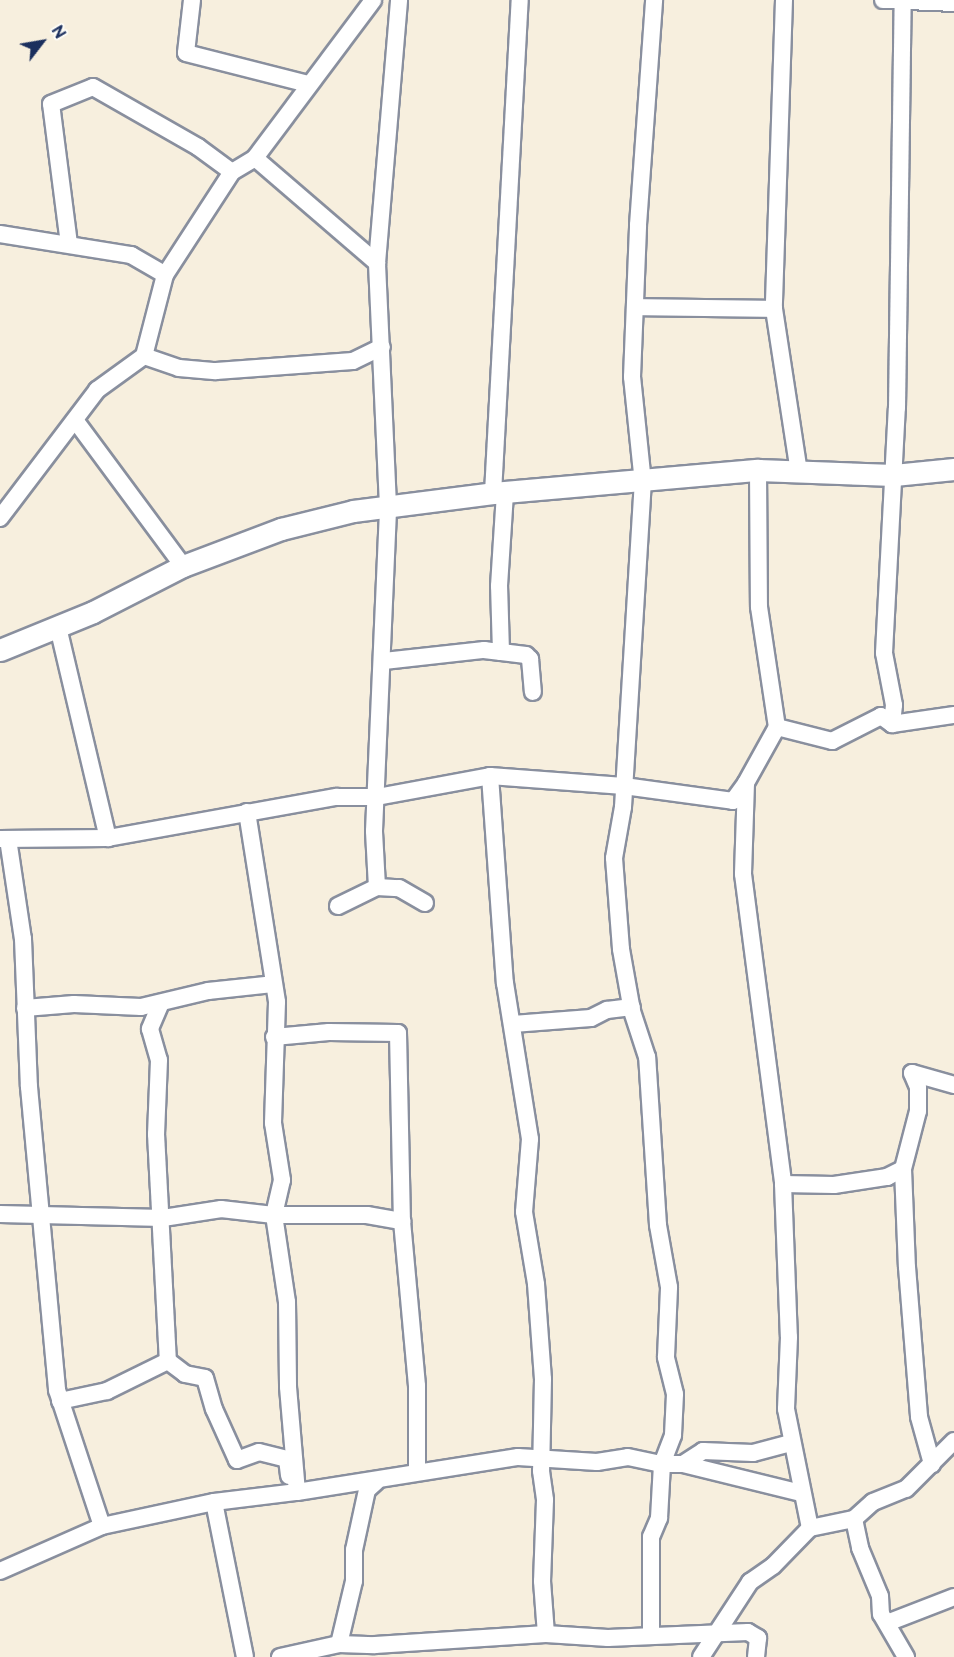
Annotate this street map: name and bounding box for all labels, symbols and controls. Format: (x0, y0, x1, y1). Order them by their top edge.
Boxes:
north arrow (12, 12, 72, 72)
text: N (47, 22, 69, 43)

